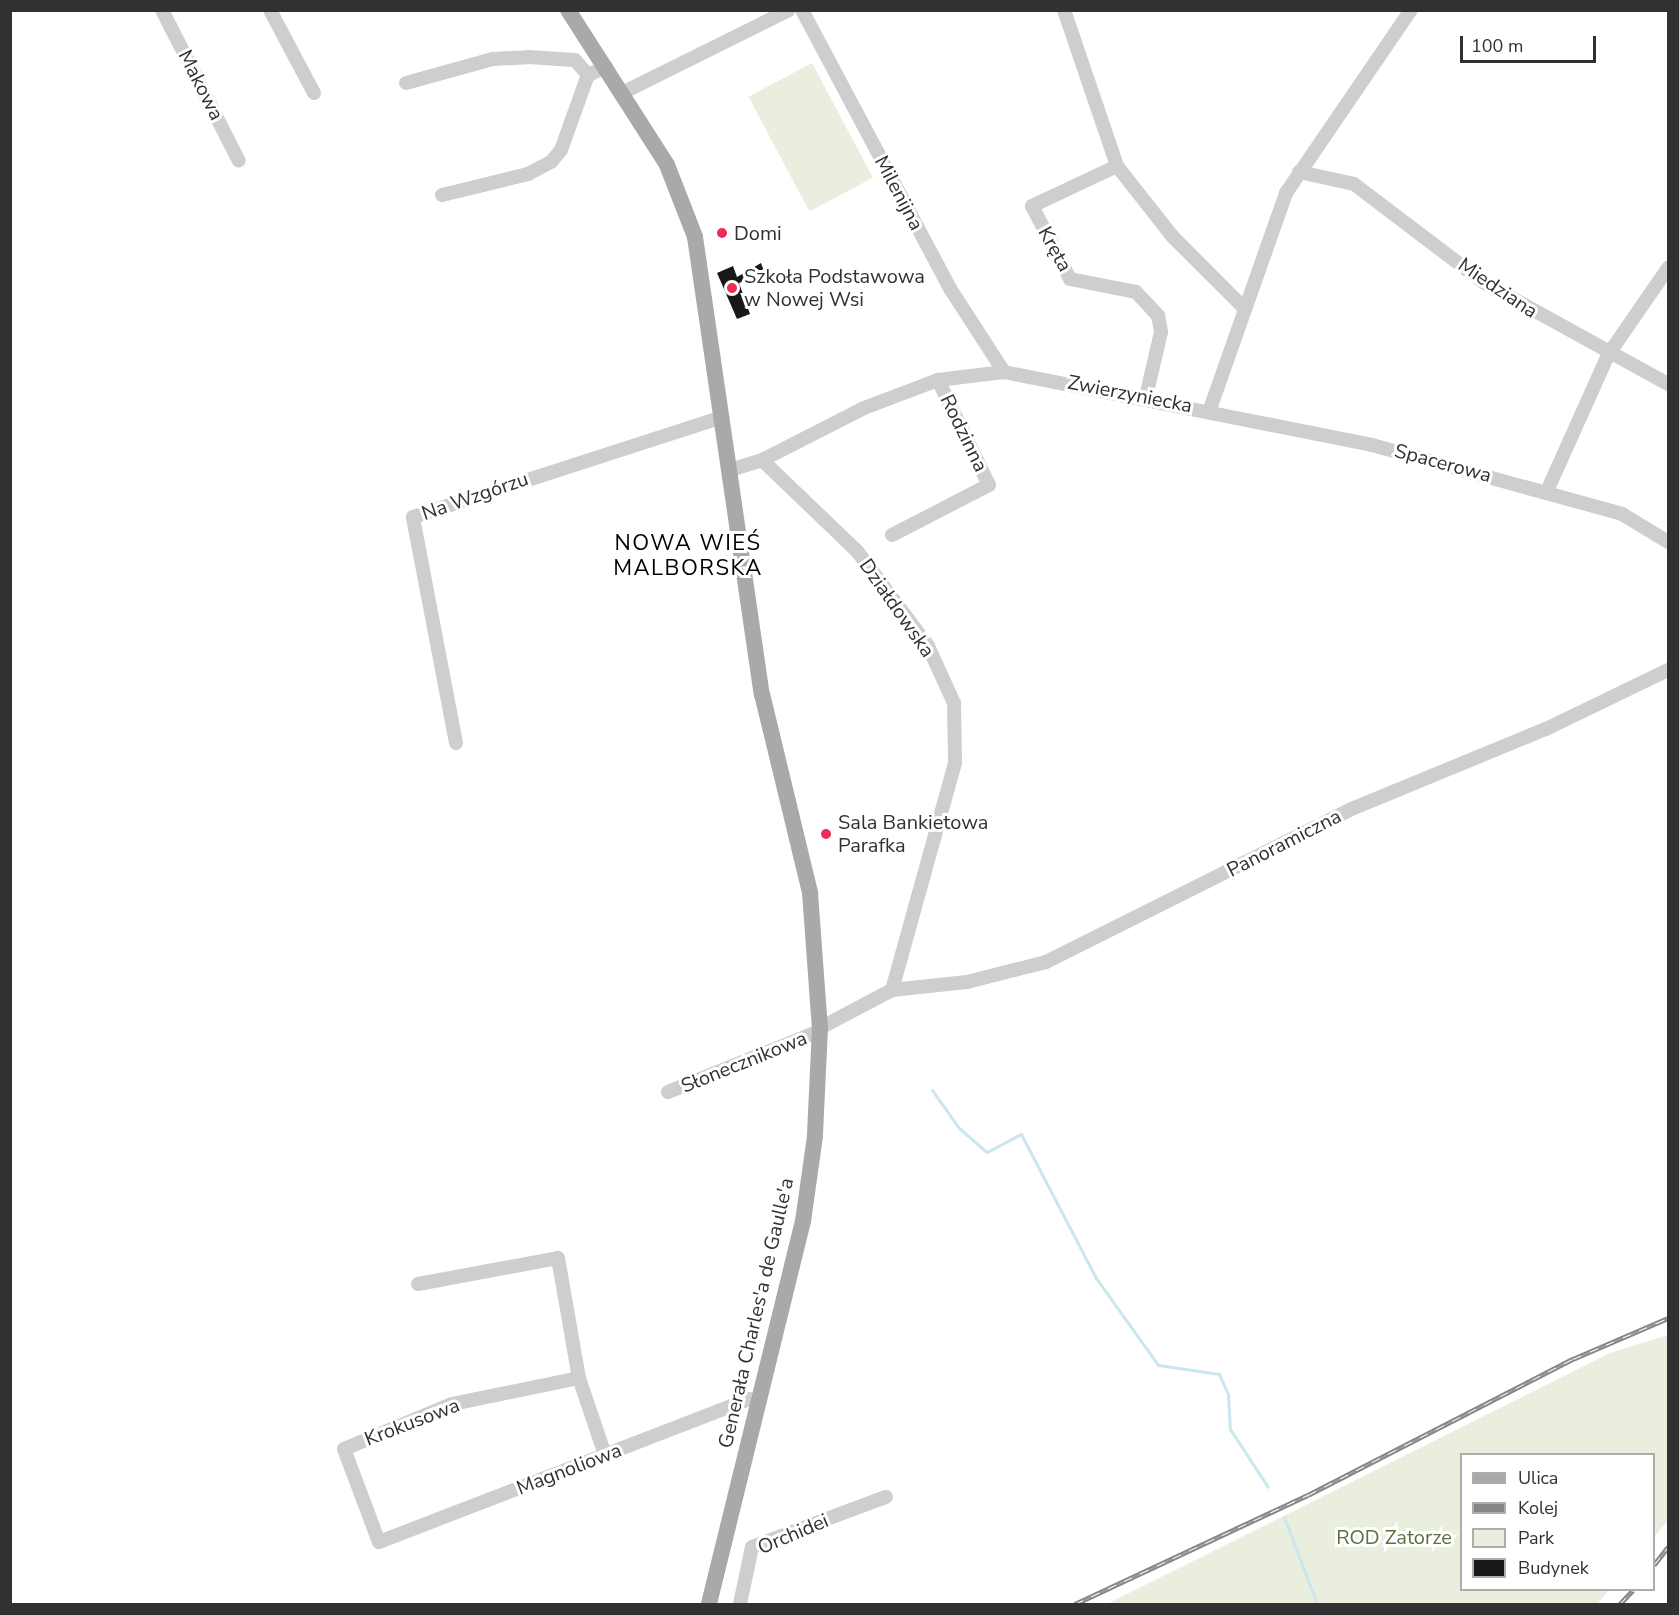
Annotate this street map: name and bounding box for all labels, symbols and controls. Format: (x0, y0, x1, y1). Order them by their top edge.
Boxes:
scale bar (1463, 24, 1600, 62)
text: 100 m (1471, 34, 1523, 58)
street label: Makowa (173, 46, 229, 124)
street label: Milenijna (869, 152, 929, 234)
place label: Domi (734, 221, 782, 245)
street label: Kręta (1033, 222, 1077, 276)
marker: Domi (715, 226, 729, 240)
street label: Miedziana (1454, 253, 1542, 323)
place label: Szkoła Podstawowa w Nowej Wsi (744, 264, 925, 311)
marker: Szkoła Podstawowa w Nowej Wsi (725, 281, 739, 295)
street label: Zwierzyniecka (1066, 370, 1194, 418)
street label: Rodzinna (935, 390, 993, 476)
street label: Spacerowa (1392, 439, 1494, 487)
street label: Na Wzgórzu (419, 467, 531, 525)
district label: NOWA WIEŚ MALBORSKA (613, 530, 763, 582)
street label: Działdowska (854, 554, 940, 662)
street label: Panoramiczna (1223, 804, 1345, 882)
place label: Sala Bankietowa Parafka (838, 810, 988, 857)
marker: Sala Bankietowa Parafka (819, 827, 833, 841)
street label: Słonecznikowa (678, 1026, 810, 1098)
street label: Generała Charles'a de Gaulle'a (713, 1176, 799, 1450)
street label: Krokusowa (361, 1393, 463, 1451)
street label: Magnoliowa (513, 1438, 625, 1500)
legend (1460, 1453, 1655, 1591)
text: Ulica (1518, 1466, 1558, 1490)
text: Kolej (1518, 1496, 1558, 1520)
street label: Orchidei (754, 1508, 832, 1560)
park label: ROD Zatorze (1336, 1525, 1452, 1549)
text: Park (1518, 1526, 1554, 1550)
text: Budynek (1518, 1556, 1589, 1580)

